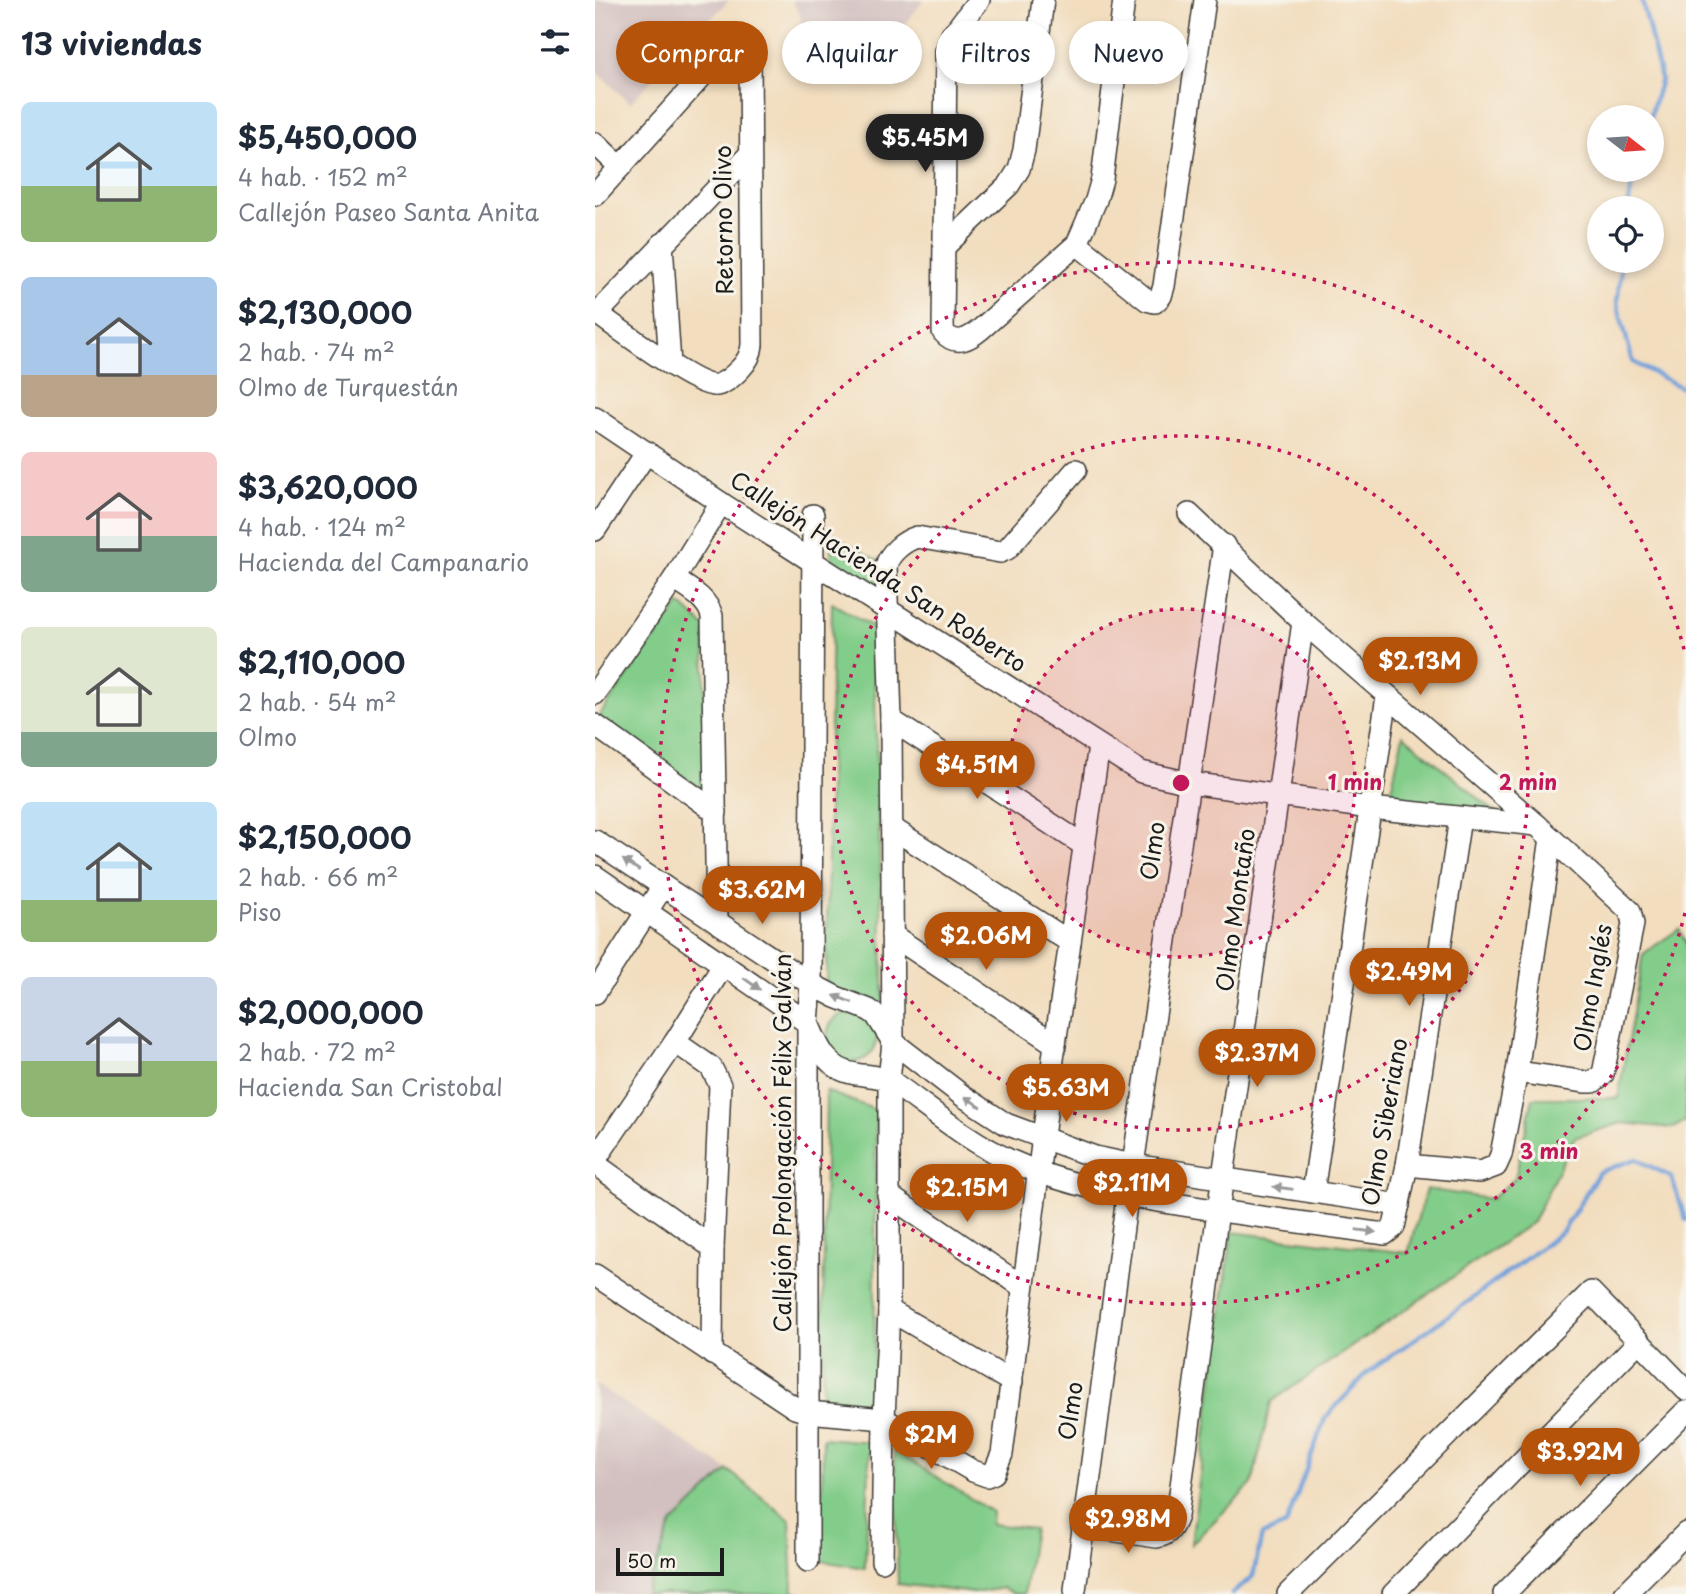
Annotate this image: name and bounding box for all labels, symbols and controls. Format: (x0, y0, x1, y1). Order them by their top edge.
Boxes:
text: 13 viviendas (21, 20, 202, 65)
chip: Comprar (616, 21, 768, 84)
chip: Alquilar (782, 21, 922, 84)
chip: Filtros (936, 21, 1055, 84)
chip: Nuevo (1069, 21, 1188, 84)
icon: filters (536, 23, 574, 61)
north arrow (1587, 105, 1664, 182)
map controls (1587, 105, 1664, 273)
text: $5,450,000 (238, 114, 417, 159)
pin: $5.45M (868, 114, 982, 174)
text: $5.45M (882, 119, 968, 154)
icon: home (77, 130, 161, 214)
street label: Retorno Olivo (704, 145, 741, 295)
text: 4 hab. · 152 m² (238, 159, 408, 194)
text: Callejón Paseo Santa Anita (238, 194, 539, 229)
button: locate (1587, 196, 1664, 273)
text: $2,130,000 (238, 289, 412, 334)
icon: home (77, 305, 161, 389)
text: 2 hab. · 74 m² (238, 334, 395, 369)
text: Olmo de Turquestán (238, 369, 459, 404)
street label: Callejón Hacienda San Roberto (724, 461, 1034, 680)
text: $3,620,000 (238, 464, 418, 509)
icon: home (77, 480, 161, 564)
text: 4 hab. · 124 m² (238, 509, 406, 544)
text: Hacienda del Campanario (238, 544, 529, 579)
pin: $2.13M (1363, 638, 1477, 697)
text: $2,110,000 (238, 639, 406, 684)
text: $2.13M (1379, 642, 1461, 677)
icon: home (77, 655, 161, 739)
text: 2 hab. · 54 m² (238, 684, 397, 719)
text: Olmo (238, 719, 297, 754)
pin: $4.51M (920, 742, 1034, 801)
text: $4.51M (936, 746, 1018, 781)
text: 1 min (1328, 765, 1382, 797)
text: 2 min (1499, 765, 1557, 797)
centre of rings (1169, 771, 1193, 795)
text: $2,150,000 (238, 814, 412, 859)
street label: Olmo (1130, 819, 1173, 882)
street label: Olmo Montaño (1206, 826, 1263, 994)
icon: home (77, 830, 161, 914)
one-way arrow (621, 858, 641, 871)
text: 2 hab. · 66 m² (238, 859, 398, 894)
pin: $3.62M (705, 866, 819, 926)
text: $3.62M (718, 871, 806, 906)
text: Piso (238, 894, 282, 929)
pin: $2.06M (929, 912, 1043, 972)
text: $2.06M (940, 917, 1032, 952)
street label: Olmo Inglés (1563, 921, 1620, 1054)
pin: $2.49M (1352, 948, 1466, 1008)
text: $2.49M (1366, 953, 1452, 988)
street label: Callejón Prolongación Félix Galván (764, 954, 799, 1332)
one-way arrow (743, 977, 761, 991)
text: $2,000,000 (238, 989, 424, 1034)
one-way arrow (833, 994, 854, 1005)
icon: home (77, 1005, 161, 1089)
pin: $2.37M (1200, 1030, 1314, 1089)
text: 2 hab. · 72 m² (238, 1034, 396, 1069)
text: $2.37M (1215, 1034, 1299, 1069)
street label: Olmo Siberiano (1352, 1035, 1416, 1209)
pin: $5.63M (1009, 1064, 1123, 1124)
text: Hacienda San Cristobal (238, 1069, 503, 1104)
text: $5.63M (1022, 1069, 1110, 1104)
one-way arrow (963, 1096, 982, 1109)
text: 3 min (1519, 1134, 1579, 1166)
pin: $2.11M (1075, 1160, 1189, 1219)
pin: $2.15M (910, 1164, 1024, 1224)
text: $2.11M (1093, 1164, 1171, 1199)
text: $2.15M (926, 1169, 1008, 1204)
one-way arrow (1272, 1182, 1294, 1193)
one-way arrow (1355, 1226, 1377, 1237)
street label: Olmo (1048, 1379, 1091, 1442)
pin: $2M (897, 1412, 965, 1471)
text: $2M (905, 1416, 957, 1451)
pin: $3.92M (1523, 1428, 1637, 1488)
text: $3.92M (1537, 1433, 1623, 1468)
pin: $2.98M (1071, 1496, 1185, 1555)
text: $2.98M (1085, 1500, 1171, 1535)
scale bar (616, 1545, 725, 1577)
text: 50 m (627, 1546, 676, 1574)

